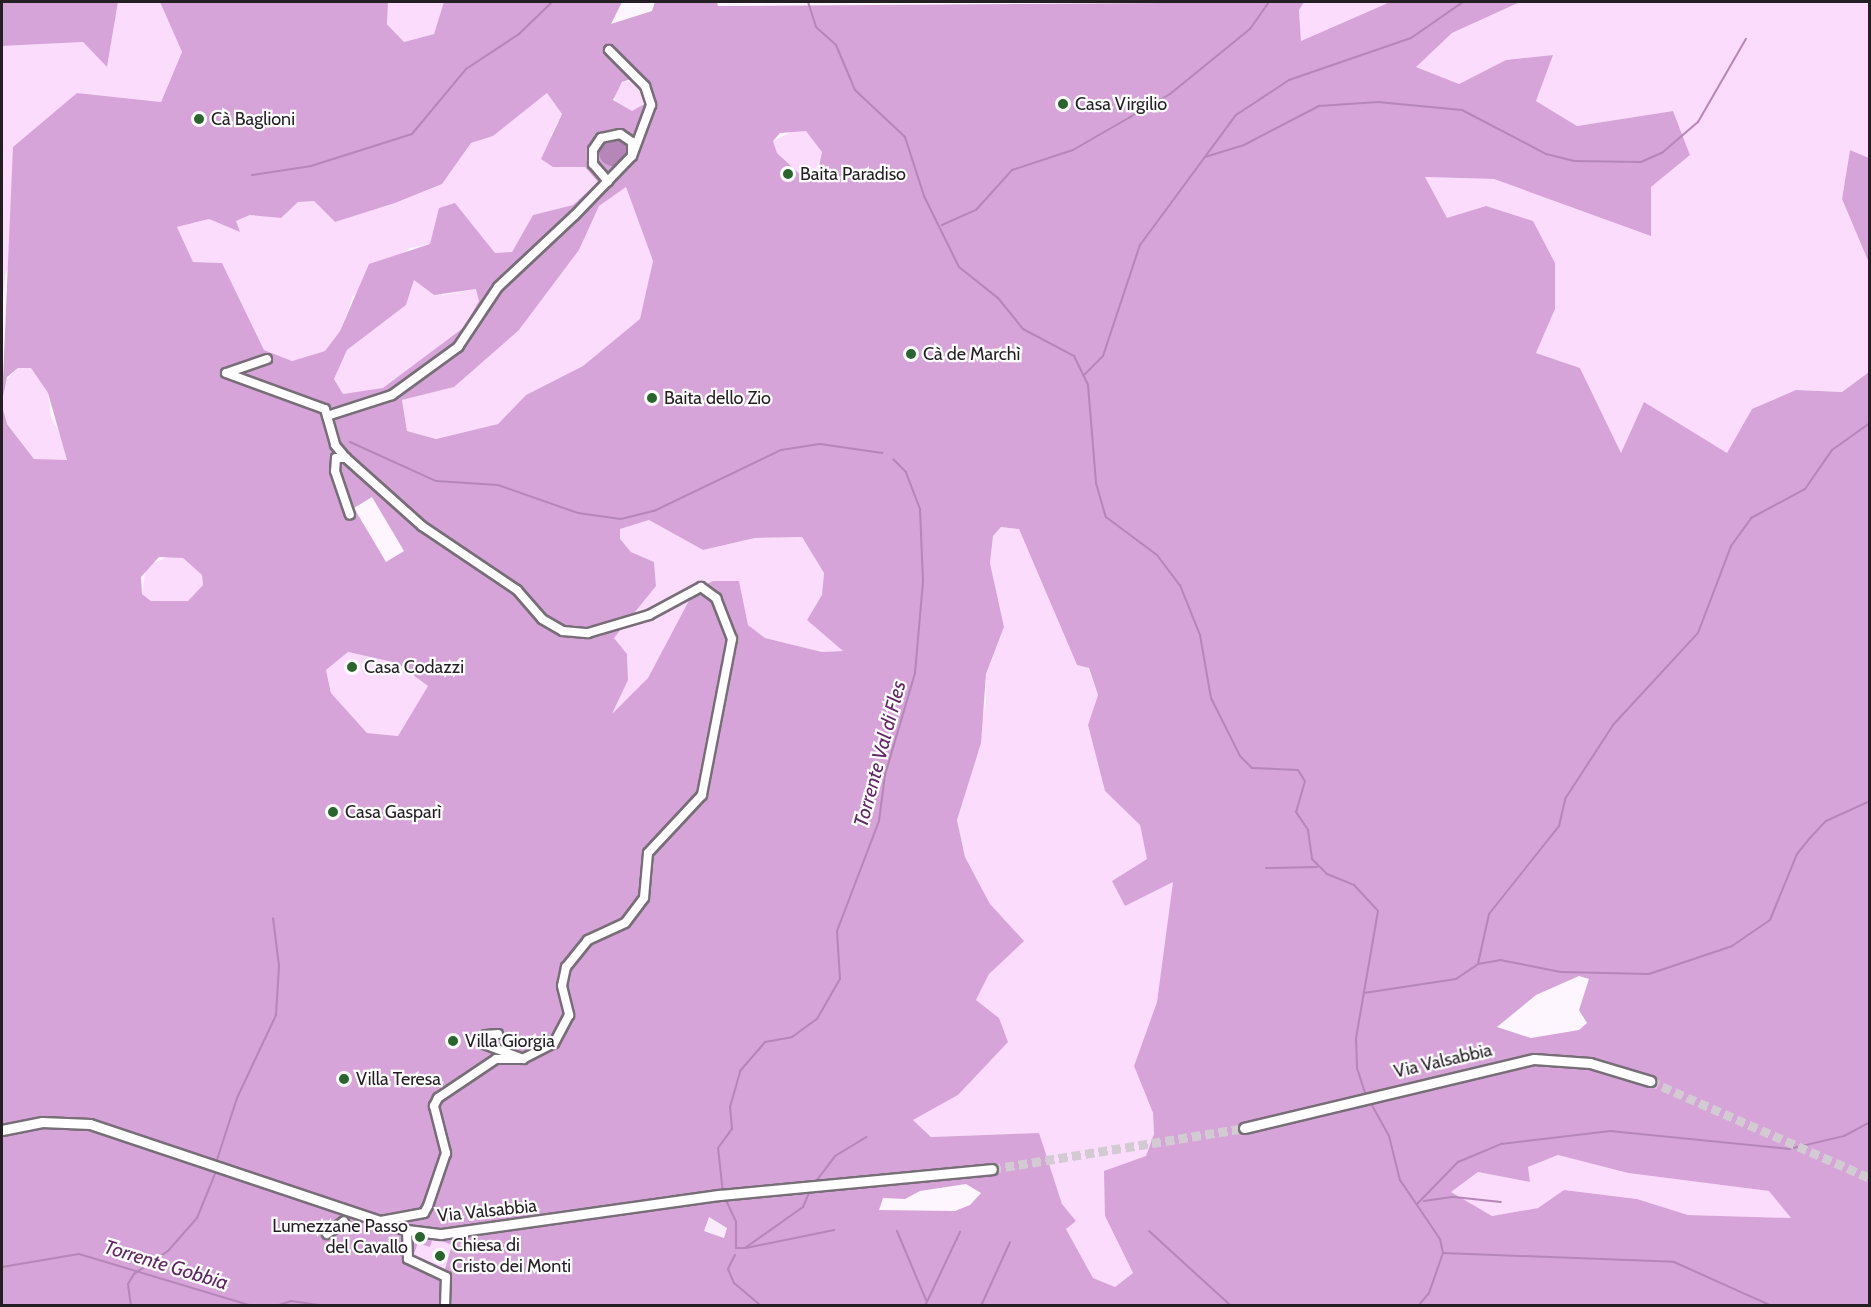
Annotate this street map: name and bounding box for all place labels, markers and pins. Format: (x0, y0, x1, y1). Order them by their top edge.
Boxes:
place label: Casa Virgilio (1075, 93, 1167, 115)
marker: Casa Virgilio (1056, 97, 1070, 111)
place label: Cà Baglioni (211, 108, 295, 130)
marker: Cà Baglioni (192, 112, 206, 126)
place label: Baita Paradiso (800, 163, 906, 185)
marker: Baita Paradiso (781, 167, 795, 181)
place label: Cà de Marchì (923, 343, 1020, 365)
marker: Cà de Marchì (904, 347, 918, 361)
place label: Baita dello Zio (664, 387, 771, 409)
marker: Baita dello Zio (645, 391, 659, 405)
place label: Casa Codazzi (364, 656, 464, 678)
marker: Casa Codazzi (345, 660, 359, 674)
place label: Casa Gasparì (345, 801, 441, 823)
marker: Casa Gasparì (326, 805, 340, 819)
place label: Villa Giorgia (465, 1030, 555, 1052)
marker: Villa Giorgia (446, 1034, 460, 1048)
place label: Villa Teresa (356, 1068, 441, 1090)
marker: Villa Teresa (337, 1072, 351, 1086)
place label: Lumezzane Passo del Cavallo (272, 1216, 408, 1258)
marker: Lumezzane Passo del Cavallo (413, 1230, 427, 1244)
place label: Chiesa di Cristo dei Monti (452, 1235, 571, 1278)
marker: Chiesa di Cristo dei Monti (433, 1249, 447, 1263)

